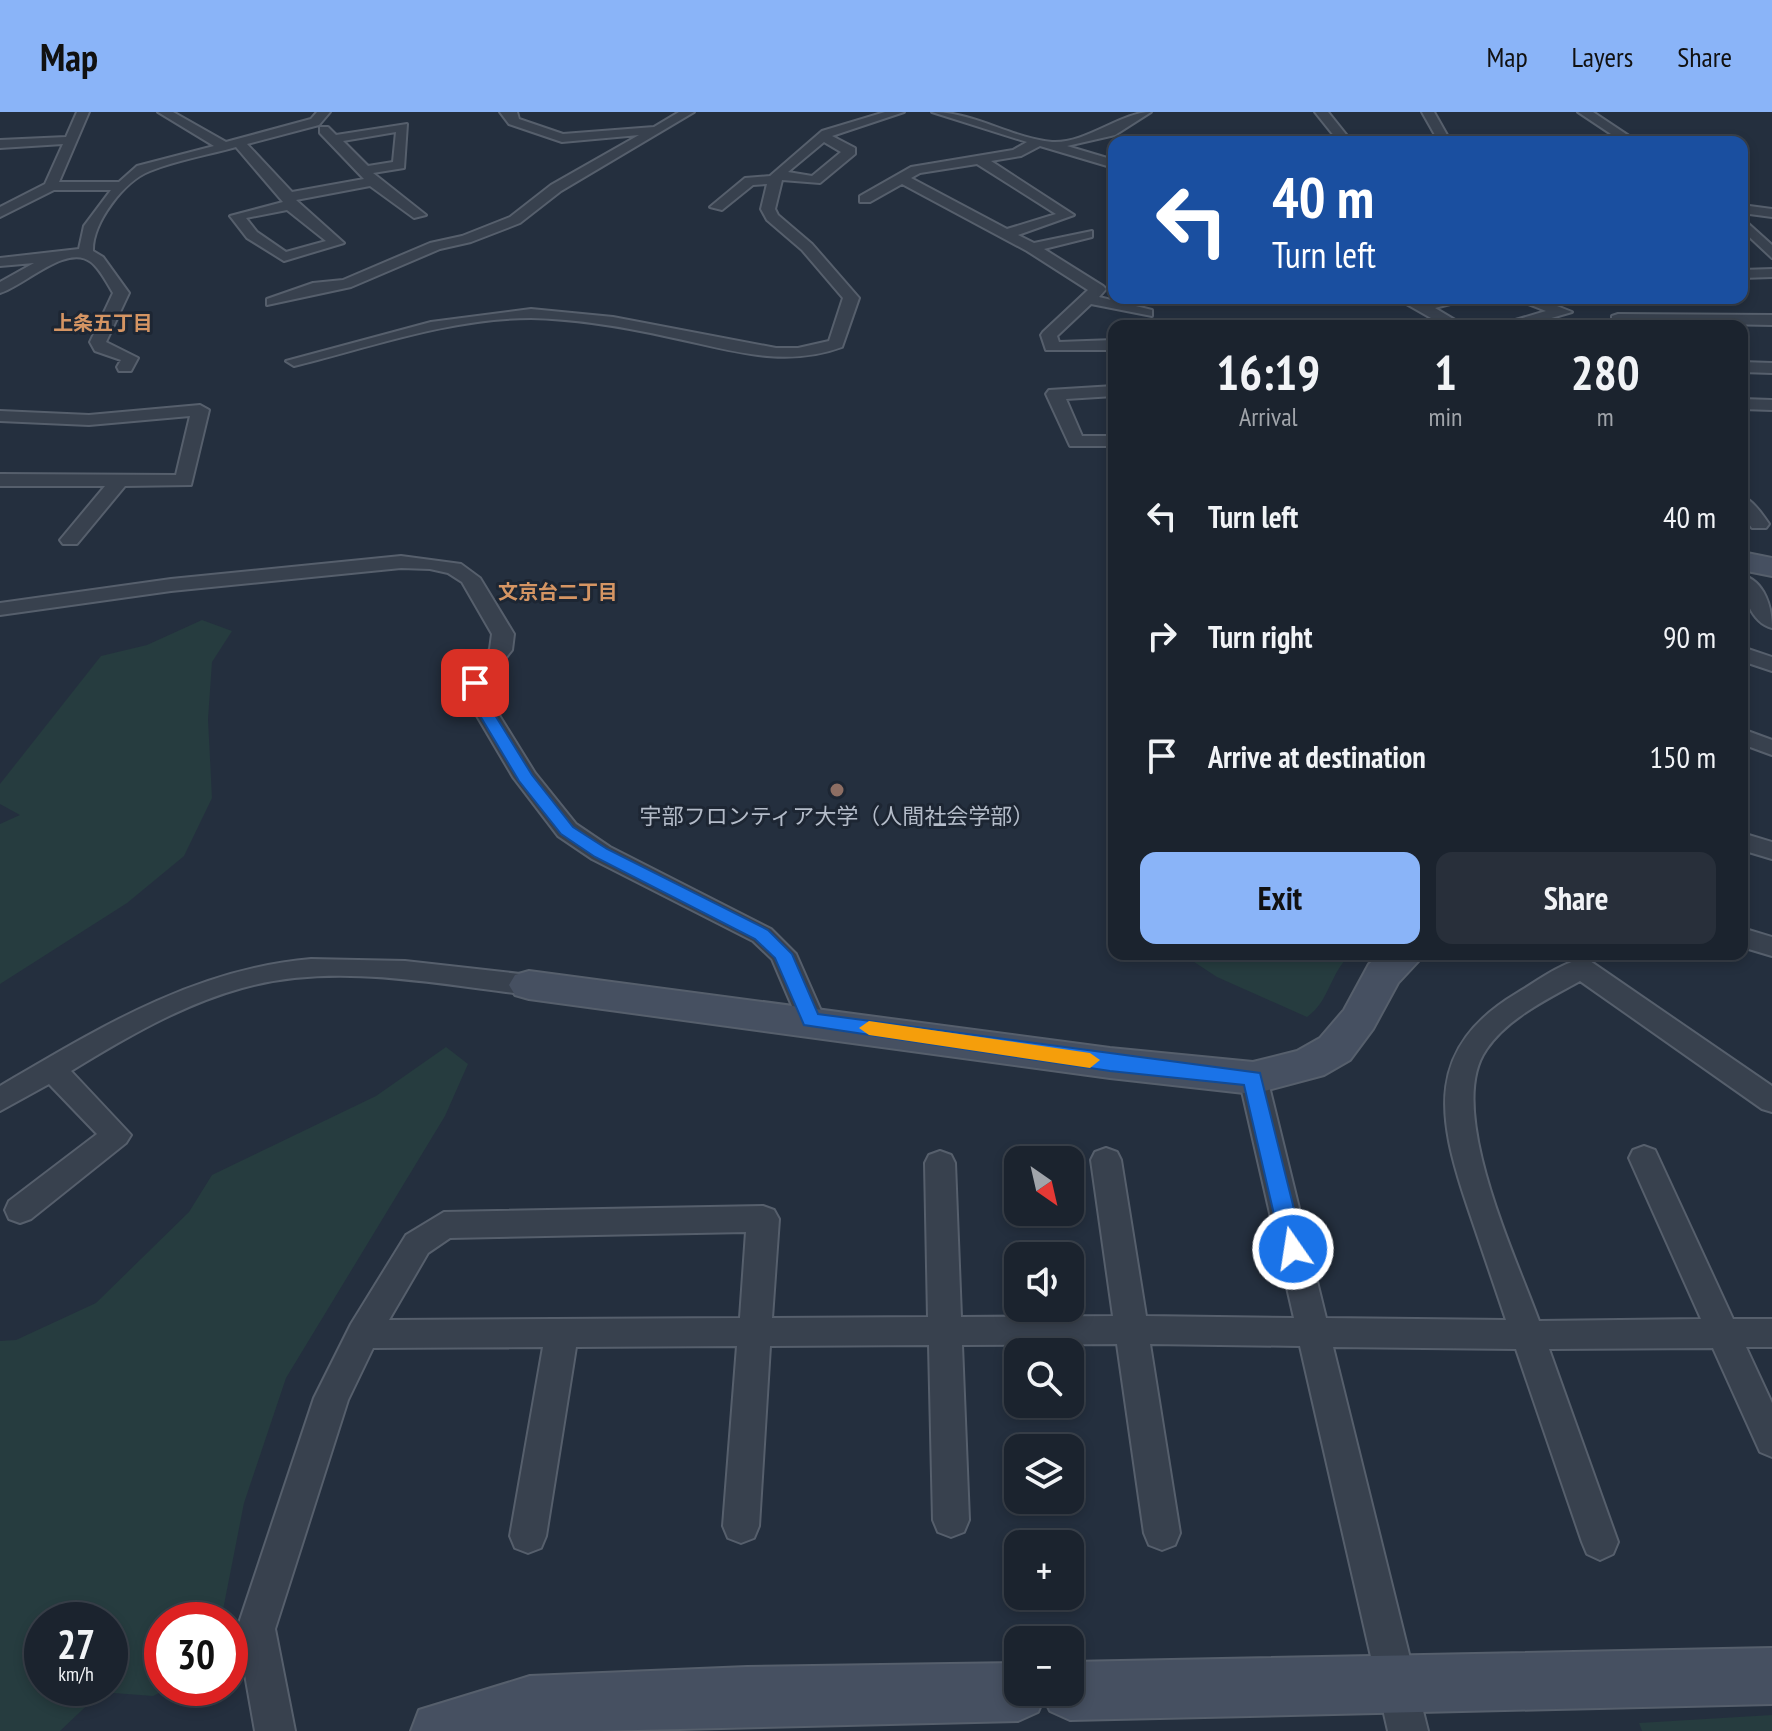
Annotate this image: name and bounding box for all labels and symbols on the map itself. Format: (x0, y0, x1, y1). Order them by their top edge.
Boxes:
district label: 上条五丁目 (53, 310, 153, 336)
district label: 文京台二丁目 (498, 579, 618, 605)
pin (441, 649, 509, 717)
marker: 宇部フロンティア大学（人間社会学部） (828, 781, 846, 799)
place label: 宇部フロンティア大学（人間社会学部） (640, 802, 1034, 830)
north arrow (1004, 1146, 1084, 1226)
position arrow (1251, 1207, 1335, 1291)
speed limit sign: 30 (144, 1602, 248, 1706)

